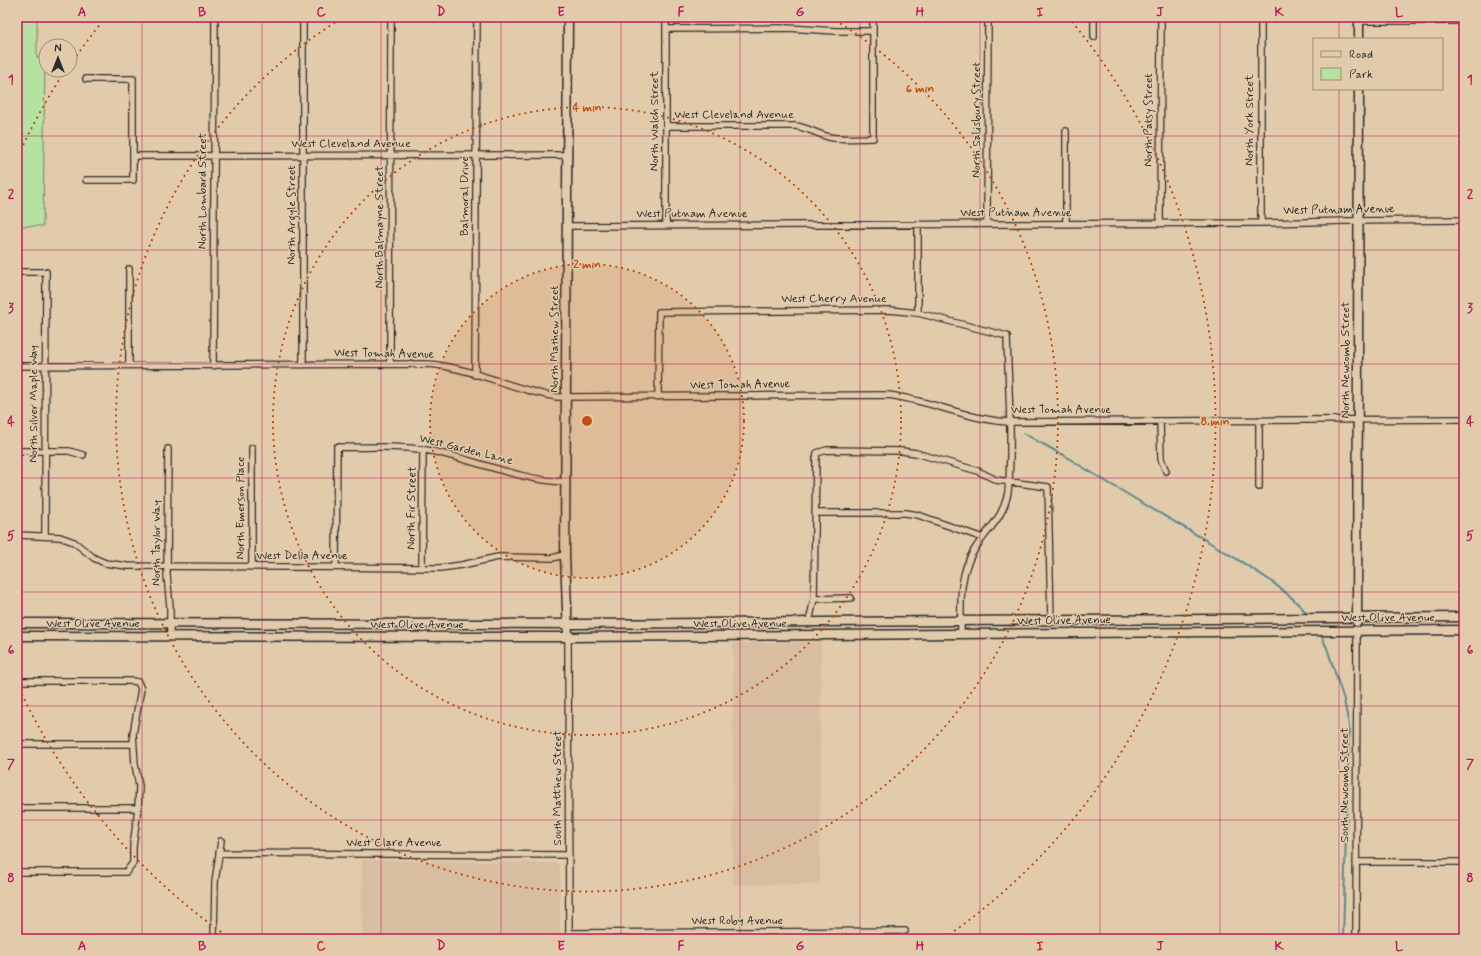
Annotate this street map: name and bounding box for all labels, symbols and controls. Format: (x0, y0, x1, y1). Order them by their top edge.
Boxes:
text: A (78, 4, 86, 21)
text: B (198, 4, 207, 21)
text: C (316, 4, 326, 21)
text: D (437, 4, 446, 21)
text: E (557, 4, 565, 21)
text: F (678, 4, 685, 21)
text: G (796, 4, 805, 21)
text: H (916, 4, 925, 21)
text: I (1037, 4, 1044, 21)
text: J (1156, 4, 1164, 21)
text: K (1274, 4, 1284, 21)
text: L (1395, 4, 1404, 21)
north arrow (38, 38, 78, 78)
legend (1313, 38, 1443, 90)
text: N (54, 42, 62, 56)
text: Road (1349, 47, 1373, 63)
street label: North Salisbury Street (969, 62, 985, 178)
text: Park (1349, 67, 1373, 83)
street label: North Walch Street (647, 71, 663, 171)
text: 1 (8, 72, 14, 89)
text: 1 (1467, 72, 1473, 89)
street label: North Patsy Street (1141, 73, 1157, 167)
street label: North York Street (1242, 74, 1258, 166)
text: 6 min (906, 81, 934, 97)
text: 4 min (572, 100, 602, 116)
street label: West Cleveland Avenue (674, 107, 794, 123)
street label: North Lombard Street (195, 132, 211, 249)
street label: West Cleveland Avenue (291, 136, 411, 152)
street label: Balmoral Drive (457, 156, 473, 236)
street label: North Argyle Street (284, 165, 301, 265)
street label: North Balmayne Street (372, 165, 388, 288)
text: 2 (8, 186, 15, 203)
text: 2 (1467, 186, 1474, 203)
street label: West Putnam Avenue (1283, 201, 1395, 219)
street label: West Putnam Avenue (960, 205, 1072, 221)
street label: West Putnam Avenue (636, 206, 748, 222)
text: 2 min (573, 257, 601, 273)
street label: North Mathew Street (547, 285, 563, 393)
street label: West Cherry Avenue (781, 291, 887, 307)
text: 3 (8, 300, 14, 317)
text: 3 (1467, 300, 1473, 317)
street label: North Newcomb Street (1338, 301, 1354, 418)
street label: North Silver Maple Way (26, 345, 42, 463)
street label: West Tomah Avenue (334, 345, 435, 363)
street label: West Tomah Avenue (690, 376, 791, 394)
street label: West Tomah Avenue (1011, 402, 1112, 418)
text: 4 (7, 414, 15, 431)
centre of rings (580, 414, 594, 428)
text: 8 min (1200, 414, 1230, 430)
text: 4 (1466, 414, 1474, 431)
street label: West Garden Lane (417, 431, 515, 469)
street label: North Emerson Place (233, 456, 249, 560)
street label: North Fir Street (403, 466, 421, 550)
street label: North Taylor Way (149, 500, 165, 586)
text: 5 (7, 528, 15, 545)
text: 5 (1466, 528, 1474, 545)
street label: West Della Avenue (256, 548, 348, 564)
street label: West Olive Avenue (1341, 610, 1435, 626)
street label: West Olive Avenue (1017, 612, 1111, 630)
street label: West Olive Avenue (46, 616, 140, 632)
street label: West Olive Avenue (693, 616, 787, 632)
street label: West Olive Avenue (370, 617, 464, 633)
text: 6 (8, 642, 15, 659)
text: 6 (1467, 642, 1474, 659)
street label: South Newcomb Street (1337, 727, 1353, 843)
street label: South Matthew Street (550, 730, 566, 846)
text: 7 (7, 756, 15, 773)
text: 7 (1466, 756, 1474, 773)
street label: West Clare Avenue (346, 835, 442, 851)
text: 8 (7, 870, 15, 887)
text: 8 (1466, 870, 1474, 887)
street label: West Roby Avenue (691, 913, 783, 929)
text: A (78, 938, 86, 955)
text: B (198, 938, 207, 955)
text: C (316, 938, 326, 955)
text: D (437, 938, 446, 955)
text: E (557, 938, 565, 955)
text: F (678, 938, 685, 955)
text: G (796, 938, 805, 955)
text: H (916, 938, 925, 955)
text: I (1037, 938, 1044, 955)
text: J (1156, 938, 1164, 955)
text: K (1274, 938, 1284, 955)
text: L (1395, 938, 1404, 955)

